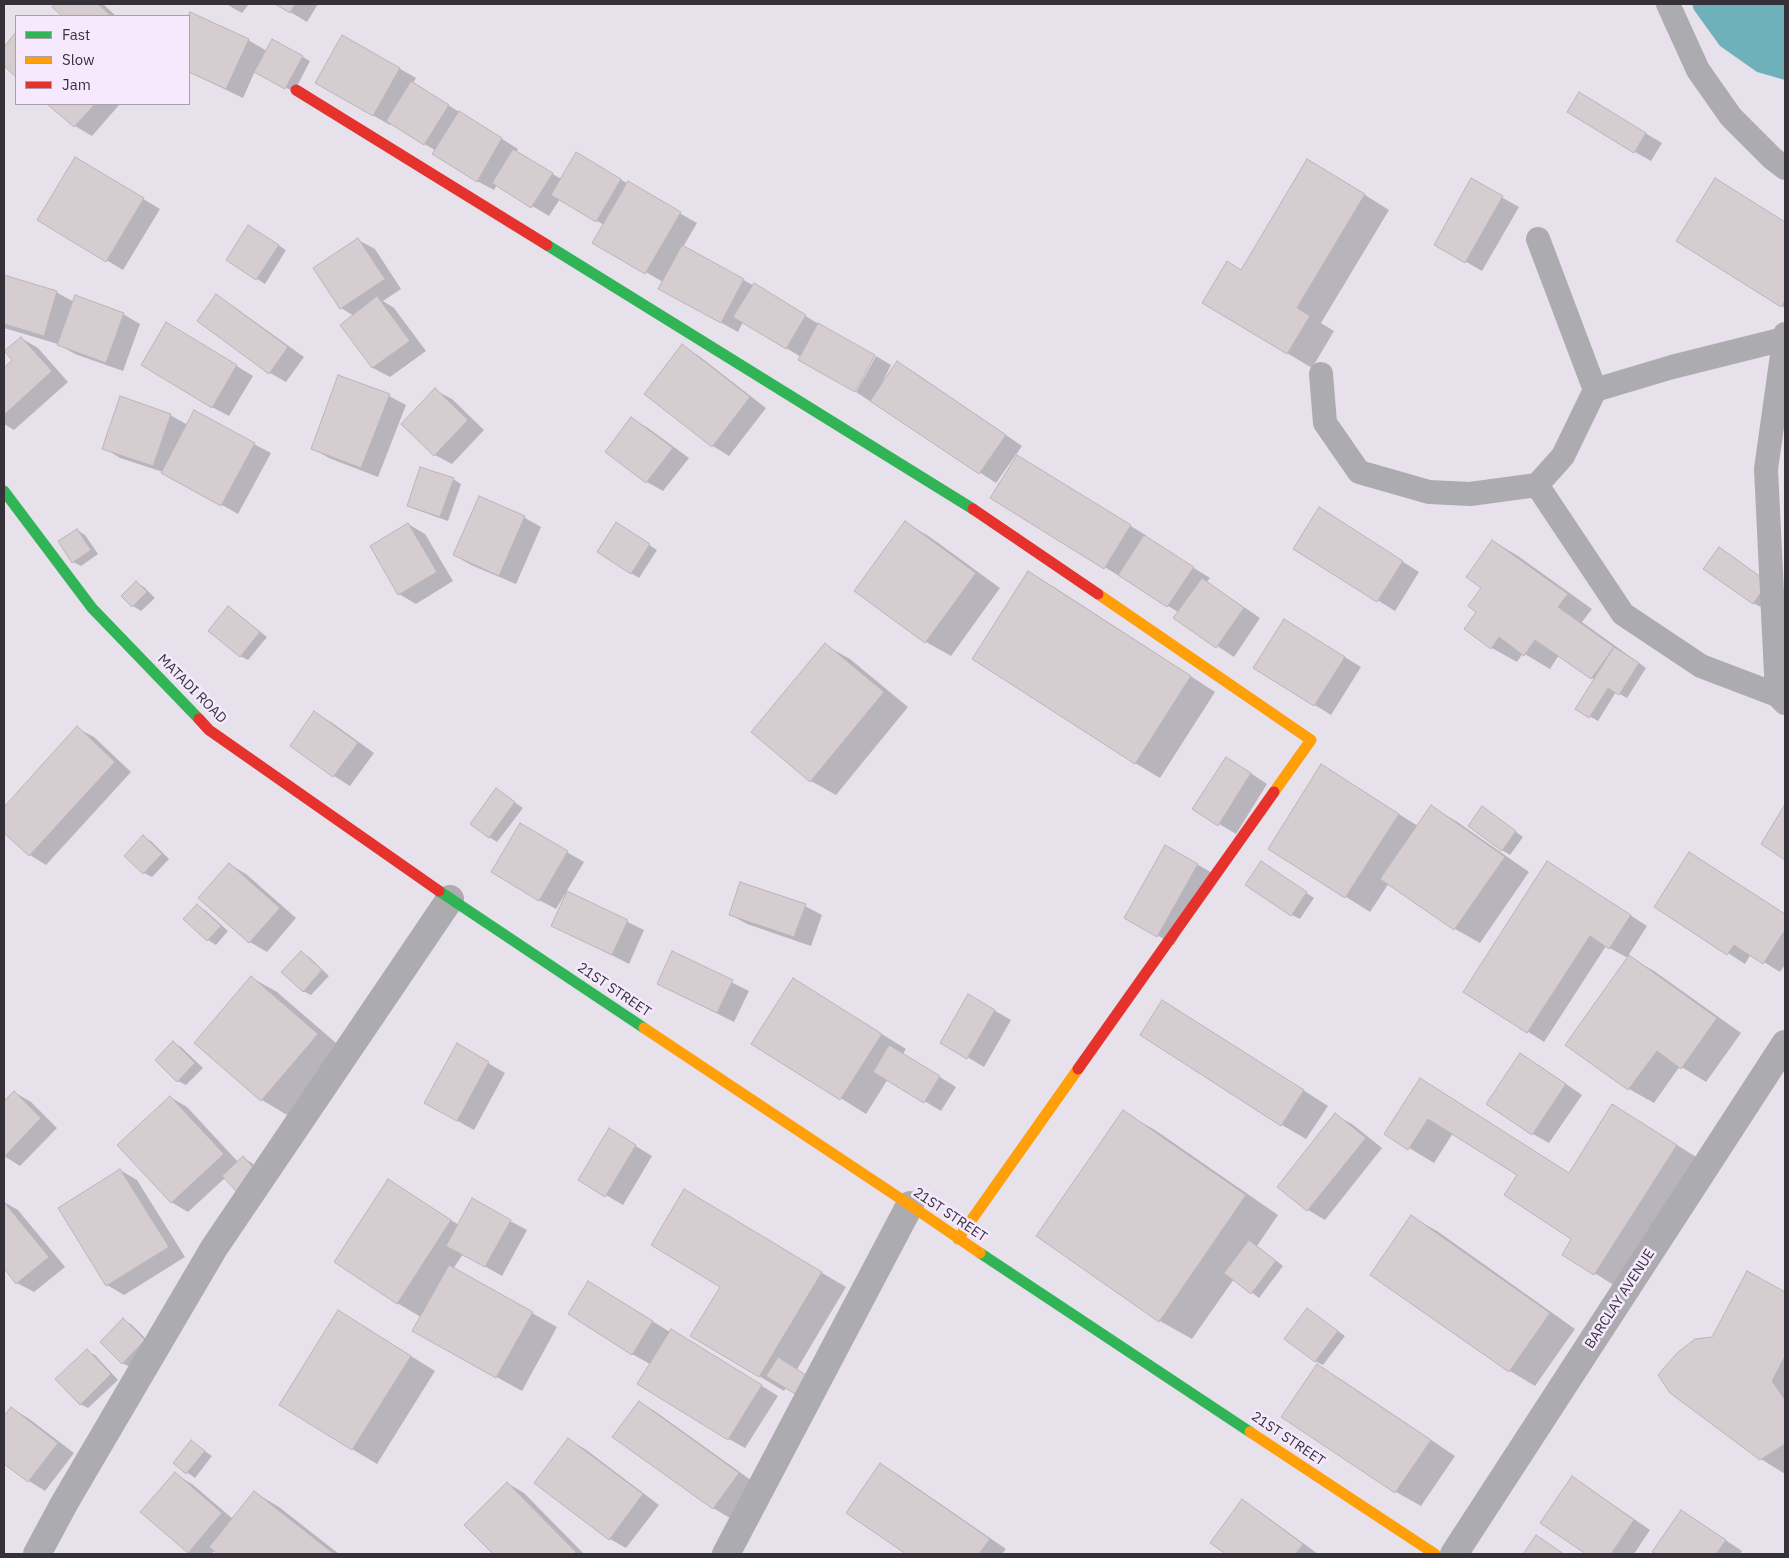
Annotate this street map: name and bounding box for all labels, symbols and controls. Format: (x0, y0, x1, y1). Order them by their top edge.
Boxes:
legend (15, 15, 190, 105)
text: Fast (62, 25, 90, 44)
text: Slow (62, 50, 95, 69)
text: Jam (62, 75, 91, 94)
street label: MATADI ROAD (154, 651, 230, 727)
street label: 21ST STREET (574, 959, 654, 1021)
street label: 21ST STREET (910, 1184, 990, 1246)
street label: BARCLAY AVENUE (1582, 1246, 1658, 1352)
street label: 21ST STREET (1248, 1408, 1328, 1470)

